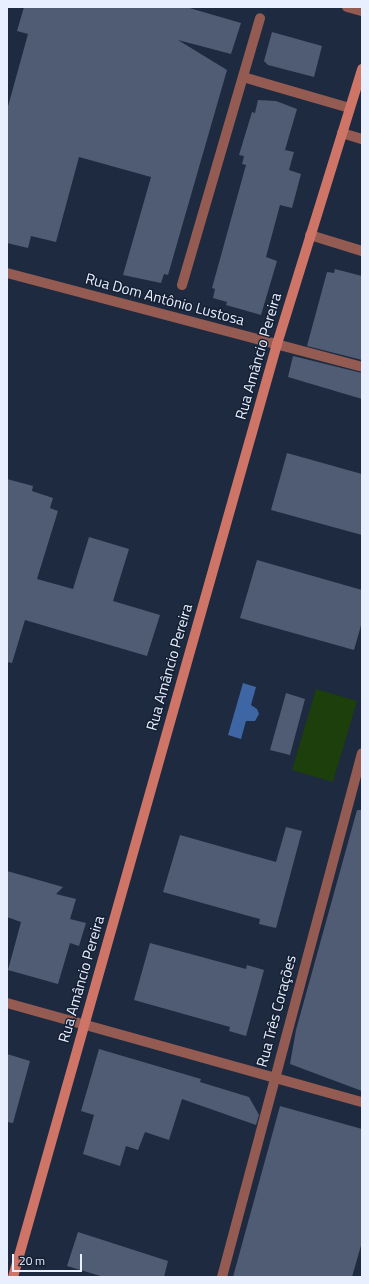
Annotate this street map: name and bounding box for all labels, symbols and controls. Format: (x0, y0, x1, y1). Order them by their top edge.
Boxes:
street label: Rua Dom Antônio Lustosa (84, 269, 246, 329)
street label: Rua Amâncio Pereira (231, 291, 285, 421)
street label: Rua Amâncio Pereira (142, 602, 196, 732)
street label: Rua Amâncio Pereira (54, 914, 108, 1044)
street label: Rua Três Corações (252, 953, 300, 1069)
scale bar (14, 1246, 84, 1272)
text: 20 m (19, 1251, 45, 1270)

